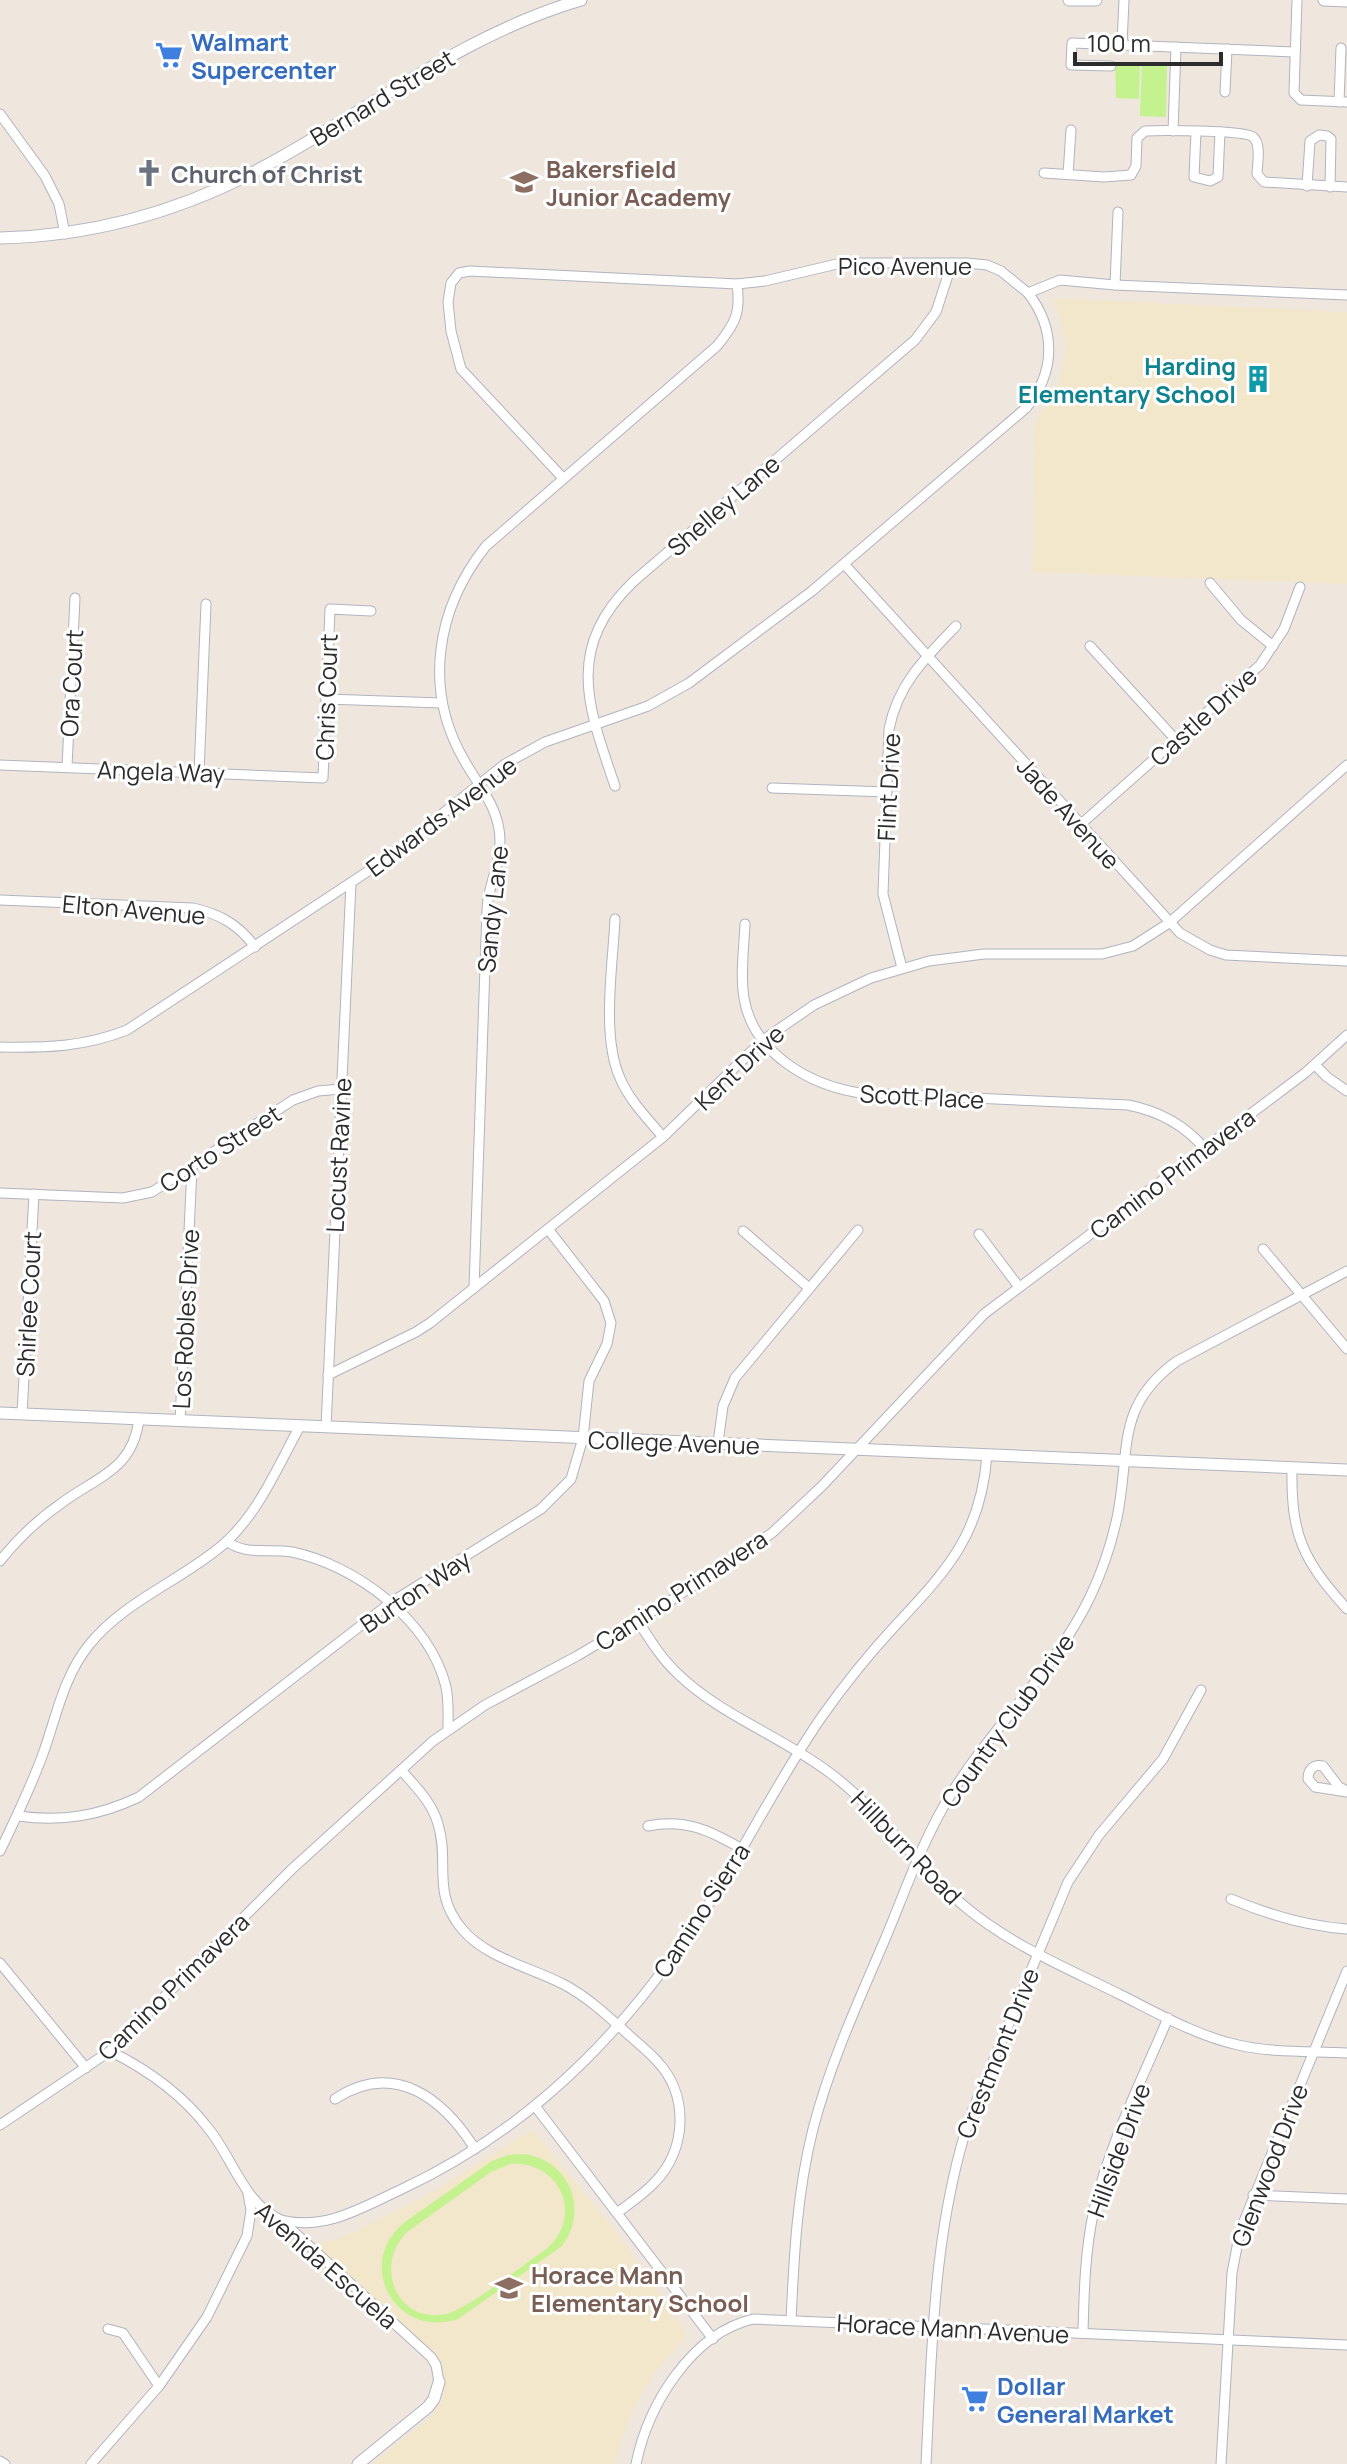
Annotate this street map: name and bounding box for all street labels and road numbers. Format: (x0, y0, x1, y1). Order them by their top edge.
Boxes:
street label: Bernard Street (304, 41, 460, 153)
street label: Pico Avenue (838, 249, 972, 282)
street label: Shelley Lane (660, 447, 786, 563)
street label: Ora Court (52, 628, 90, 738)
street label: Chris Court (307, 633, 345, 761)
street label: Castle Drive (1142, 659, 1264, 773)
street label: Flint Drive (869, 732, 907, 842)
street label: Edwards Avenue (359, 748, 523, 884)
street label: Jade Avenue (1010, 750, 1128, 876)
street label: Angela Way (96, 752, 226, 790)
street label: Sandy Lane (469, 844, 515, 974)
street label: Elton Avenue (61, 886, 207, 932)
street label: Kent Drive (687, 1017, 791, 1117)
street label: Scott Place (859, 1076, 985, 1116)
street label: Locust Ravine (317, 1077, 359, 1233)
street label: Corto Street (153, 1096, 287, 1200)
street label: Camino Primavera (1083, 1100, 1261, 1246)
street label: Los Robles Drive (164, 1228, 206, 1410)
street label: Shirlee Court (8, 1230, 48, 1378)
street label: College Avenue (588, 1423, 760, 1461)
street label: Camino Primavera (589, 1522, 773, 1658)
street label: Burton Way (353, 1542, 477, 1640)
street label: Country Club Drive (933, 1626, 1081, 1814)
street label: Hillburn Road (844, 1783, 970, 1911)
street label: Camino Sierra (645, 1836, 757, 1984)
street label: Camino Primavera (90, 1905, 256, 2067)
street label: Crestmont Drive (948, 1963, 1046, 2143)
street label: Hillside Drive (1078, 2078, 1158, 2222)
street label: Glenwood Drive (1223, 2079, 1315, 2251)
street label: Avenida Escuela (249, 2194, 405, 2336)
street label: Horace Mann Avenue (836, 2305, 1070, 2351)

